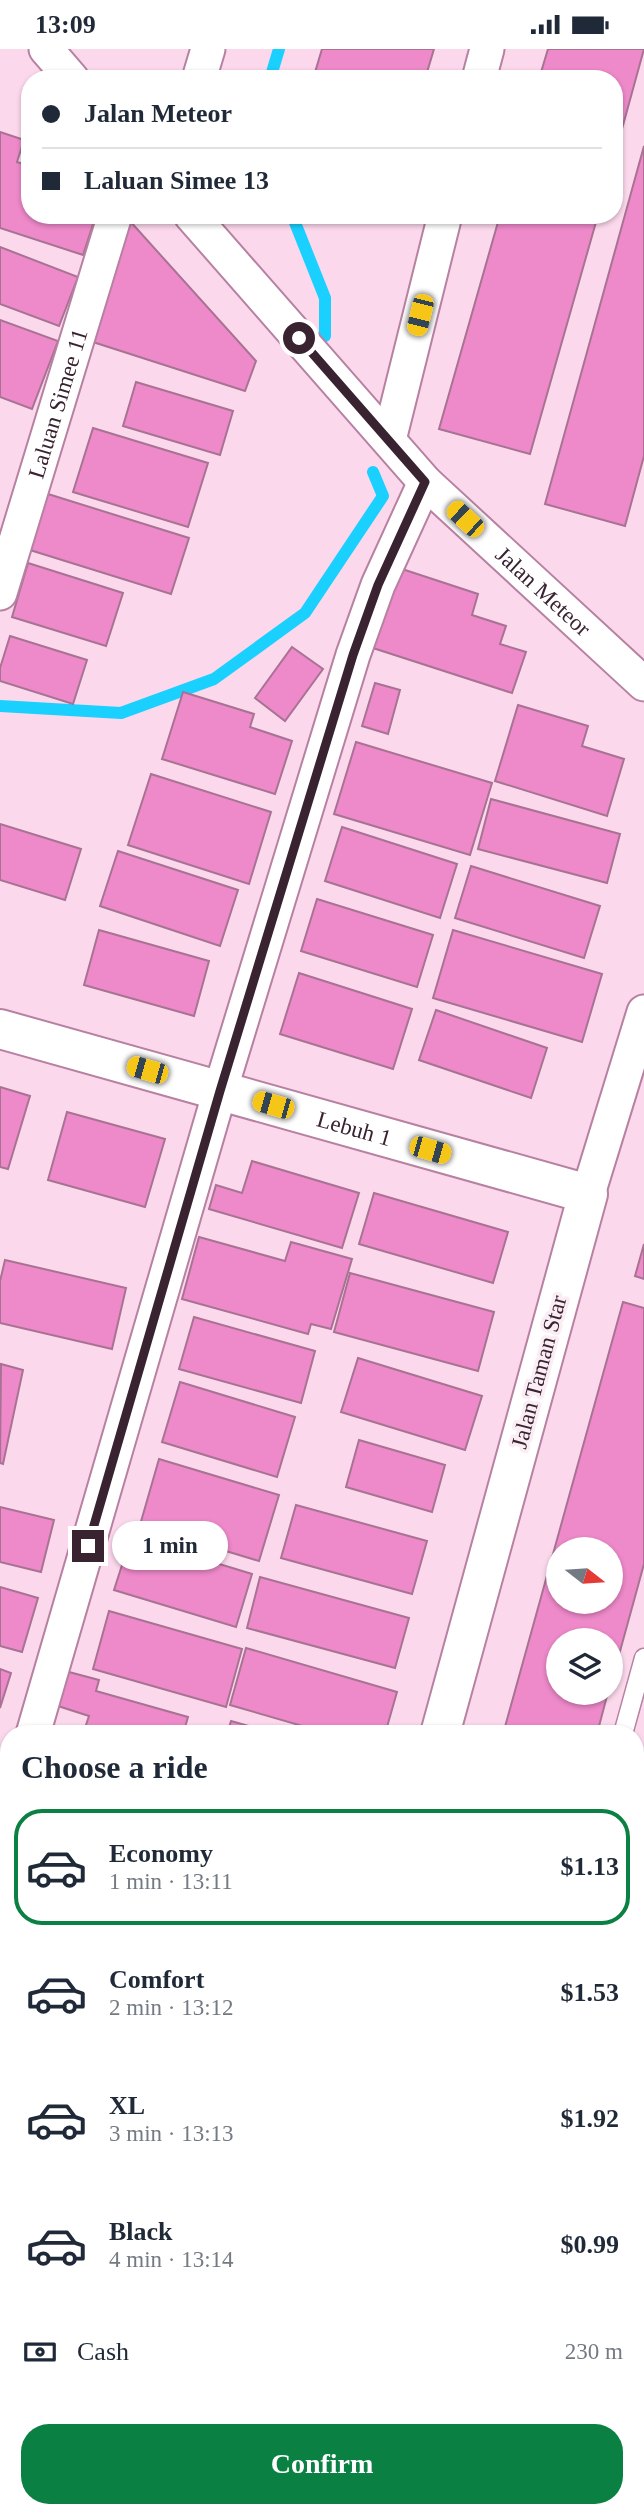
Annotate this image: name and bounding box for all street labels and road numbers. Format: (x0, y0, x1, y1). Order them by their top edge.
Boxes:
street label: Laluan Simee 11 (23, 326, 92, 481)
street label: Jalan Meteor (491, 541, 596, 641)
street label: Lebuh 1 (314, 1106, 394, 1151)
street label: Jalan Taman Star (507, 1292, 572, 1451)

